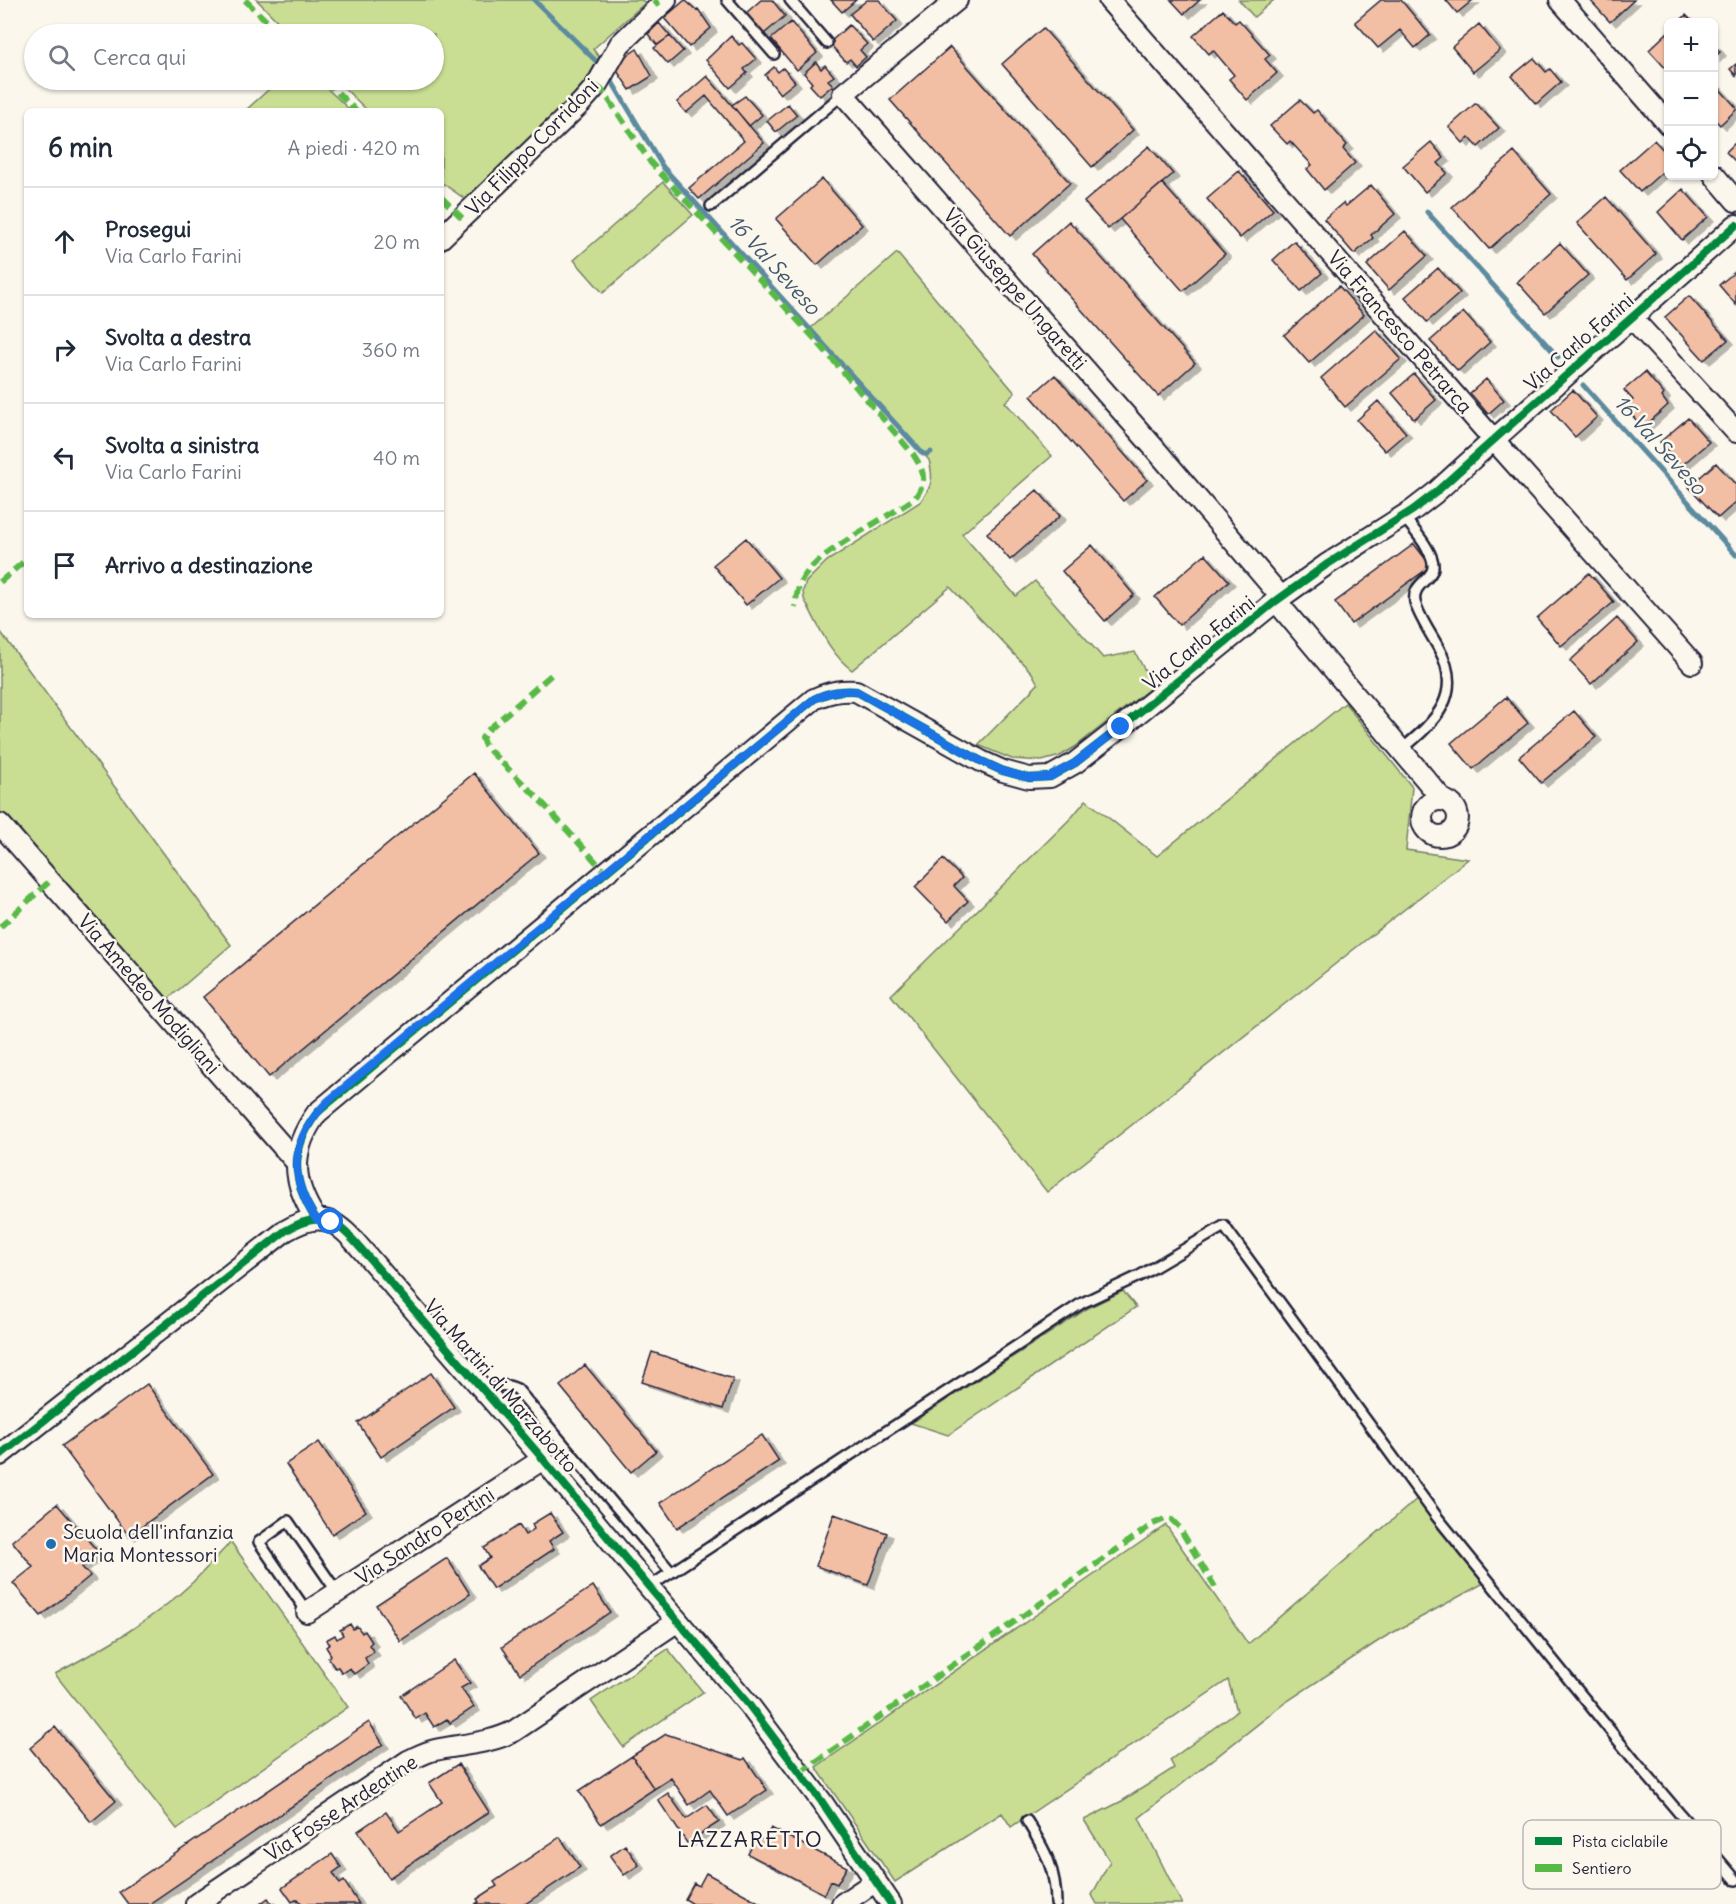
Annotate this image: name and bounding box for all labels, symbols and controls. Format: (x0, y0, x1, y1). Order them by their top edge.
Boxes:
map controls (1664, 18, 1718, 180)
button: + (1664, 18, 1718, 72)
search box (24, 24, 444, 90)
icon: search (45, 41, 78, 74)
text: Cerca qui (93, 43, 186, 71)
button: − (1664, 72, 1718, 126)
street label: Via Filippo Corridoni (460, 73, 603, 220)
button: locate (1664, 126, 1718, 180)
text: 6 min (48, 131, 113, 164)
text: A piedi · 420 m (288, 135, 420, 160)
street label: Via Giuseppe Ungaretti (938, 203, 1092, 375)
water label: 16 Val Seveso (722, 209, 827, 321)
text: Prosegui (105, 215, 191, 243)
icon: ahead (48, 225, 81, 258)
text: 20 m (374, 229, 420, 254)
text: Via Carlo Farini (105, 243, 242, 268)
street label: Via Francesco Petrarca (1323, 245, 1478, 418)
street label: Via Carlo Farini (1519, 287, 1638, 396)
text: Svolta a destra (105, 323, 251, 351)
icon: right (48, 333, 81, 366)
text: 360 m (362, 337, 420, 362)
text: Via Carlo Farini (105, 351, 242, 376)
water label: 16 Val Seveso (1608, 389, 1713, 501)
text: Svolta a sinistra (105, 431, 259, 459)
icon: left (48, 441, 81, 474)
text: 40 m (373, 445, 420, 470)
text: Via Carlo Farini (105, 459, 242, 484)
icon: arrive (48, 549, 81, 582)
text: Arrivo a destinazione (105, 551, 313, 579)
street label: Via Carlo Farini (1138, 590, 1260, 695)
route end (1107, 713, 1133, 739)
street label: Via Amedeo Modigliani (73, 909, 226, 1079)
route start (317, 1208, 343, 1234)
street label: Via Martiri di Marzabotto (419, 1294, 584, 1478)
street label: Via Sandro Pertini (351, 1481, 499, 1590)
place label: Scuola dell'infanzia Maria Montessori (63, 1519, 234, 1567)
marker: Scuola dell'infanzia Maria Montessori (44, 1537, 58, 1551)
street label: Via Fosse Ardeatine (260, 1749, 422, 1866)
legend (1523, 1820, 1721, 1889)
district label: LAZZARETTO (677, 1825, 823, 1853)
text: Pista ciclabile (1572, 1831, 1668, 1851)
text: Sentiero (1572, 1858, 1632, 1878)

